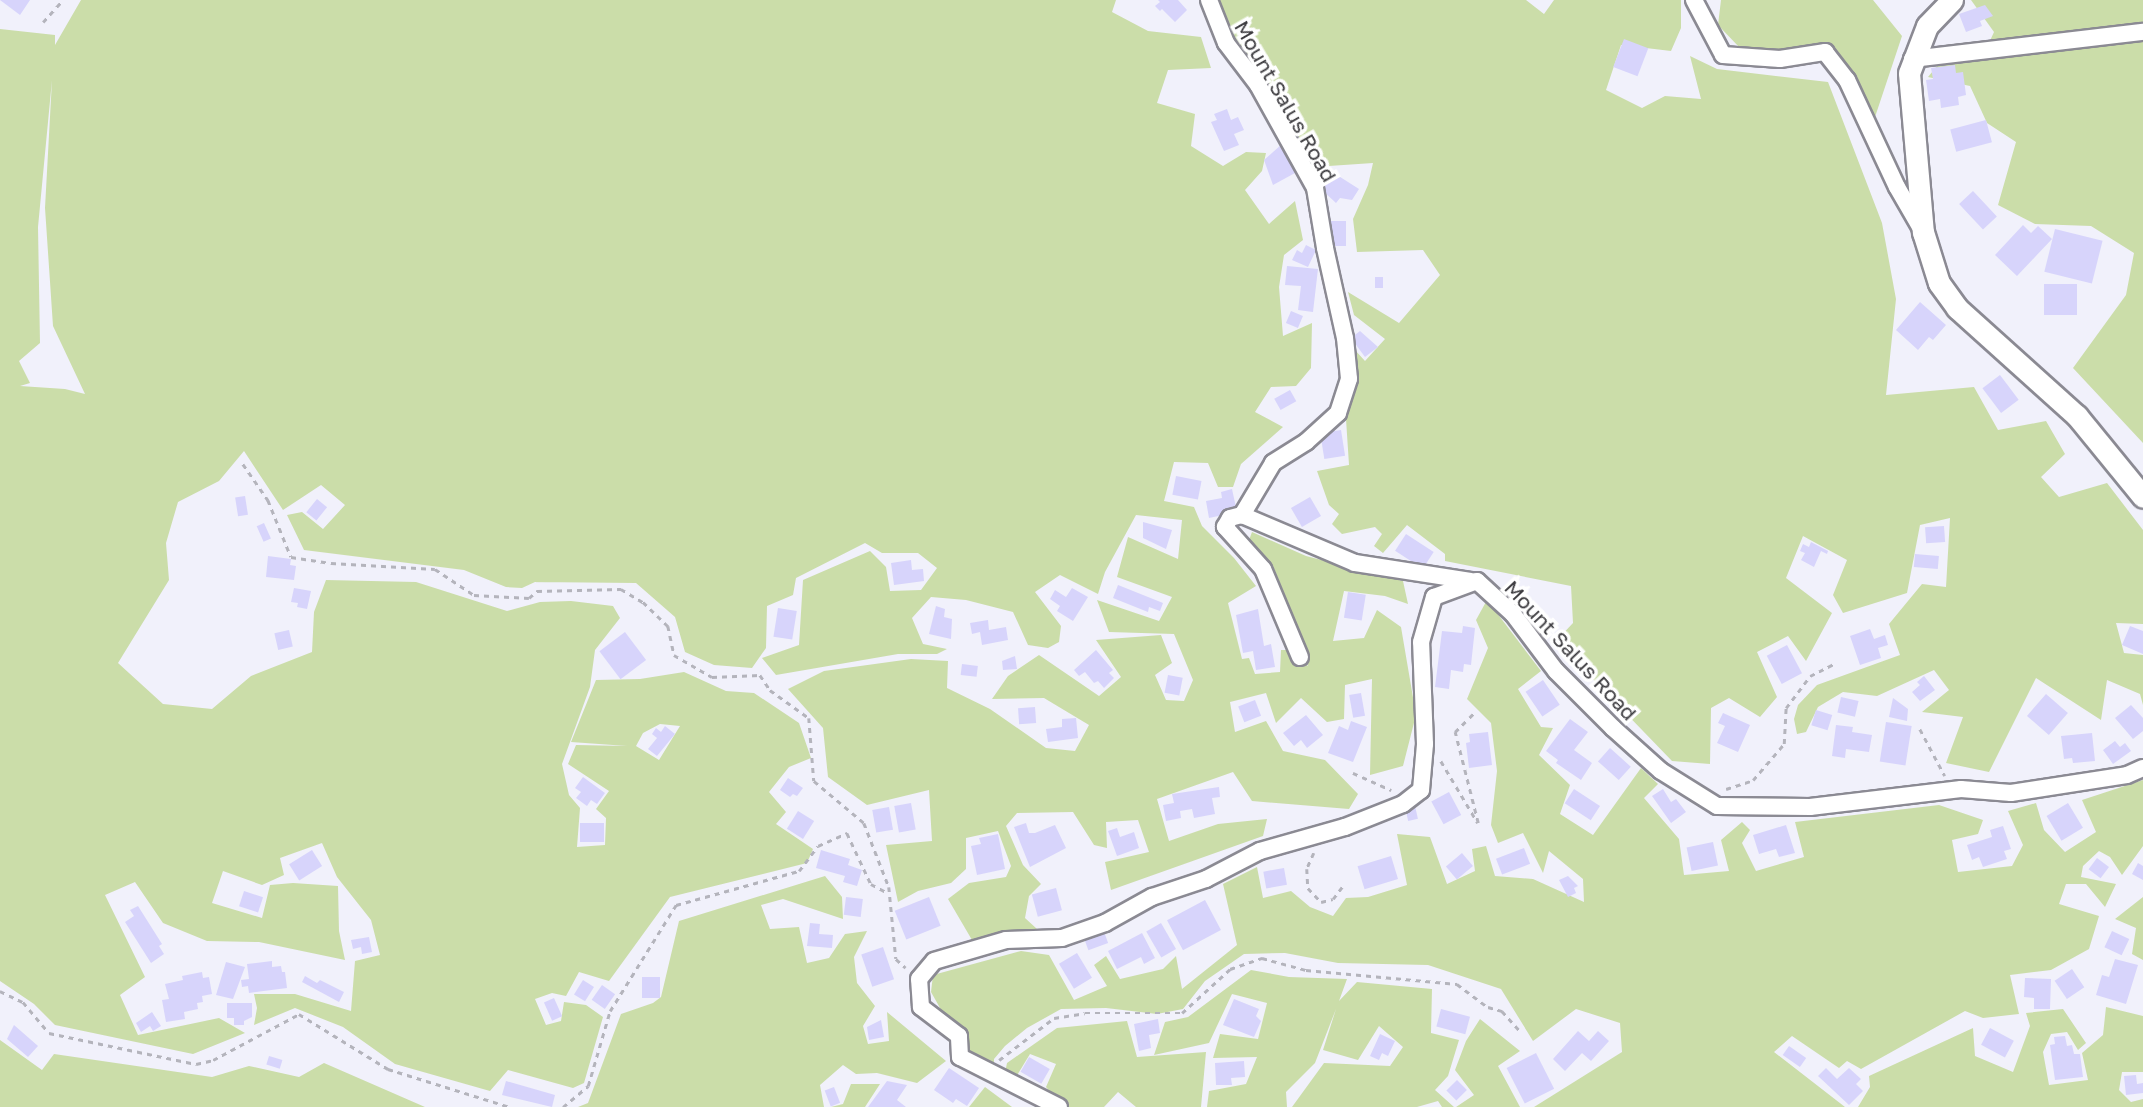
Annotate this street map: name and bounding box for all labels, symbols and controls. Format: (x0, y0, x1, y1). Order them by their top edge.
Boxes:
street label: Mount Salus Road (1230, 16, 1342, 186)
street label: Mount Salus Road (1500, 575, 1642, 725)

